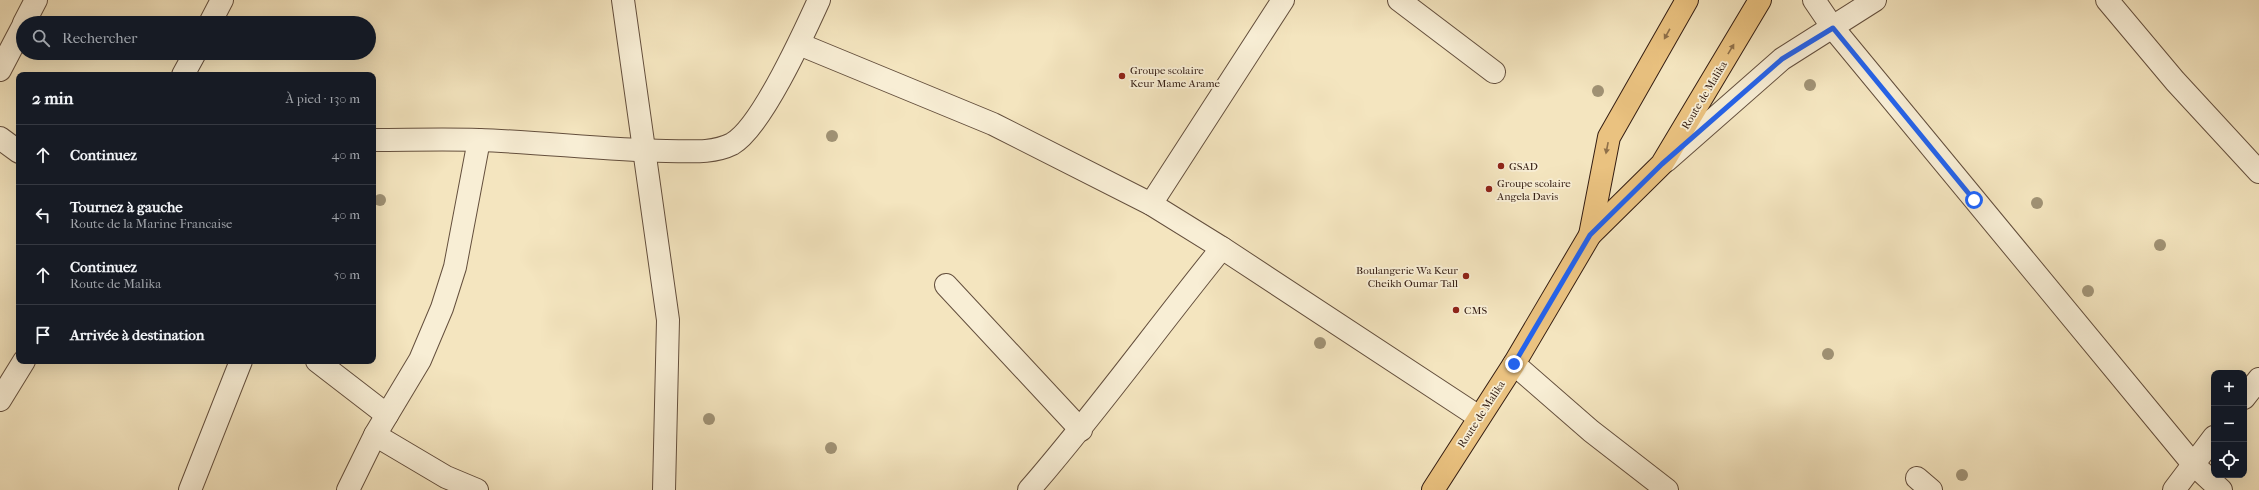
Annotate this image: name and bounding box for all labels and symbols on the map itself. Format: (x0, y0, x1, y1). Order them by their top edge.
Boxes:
one-way arrow (1664, 28, 1671, 40)
one-way arrow (1727, 43, 1734, 55)
street label: Route de Malika (1679, 58, 1730, 132)
place label: Groupe scolaire Keur Mame Arame (1130, 64, 1221, 90)
marker: Groupe scolaire Keur Mame Arame (1117, 71, 1127, 81)
one-way arrow (1604, 142, 1610, 155)
place label: GSAD (1509, 160, 1538, 173)
marker: GSAD (1496, 161, 1506, 171)
place label: Groupe scolaire Angela Davis (1496, 177, 1571, 203)
marker: Groupe scolaire Angela Davis (1484, 184, 1494, 194)
route start (1965, 191, 1983, 209)
place label: Boulangerie Wa Keur Cheikh Oumar Tall (1356, 264, 1458, 290)
marker: Boulangerie Wa Keur Cheikh Oumar Tall (1461, 271, 1471, 281)
place label: CMS (1464, 304, 1487, 317)
marker: CMS (1451, 305, 1461, 315)
route end (1505, 355, 1523, 373)
street label: Route de Malika (1455, 378, 1508, 450)

